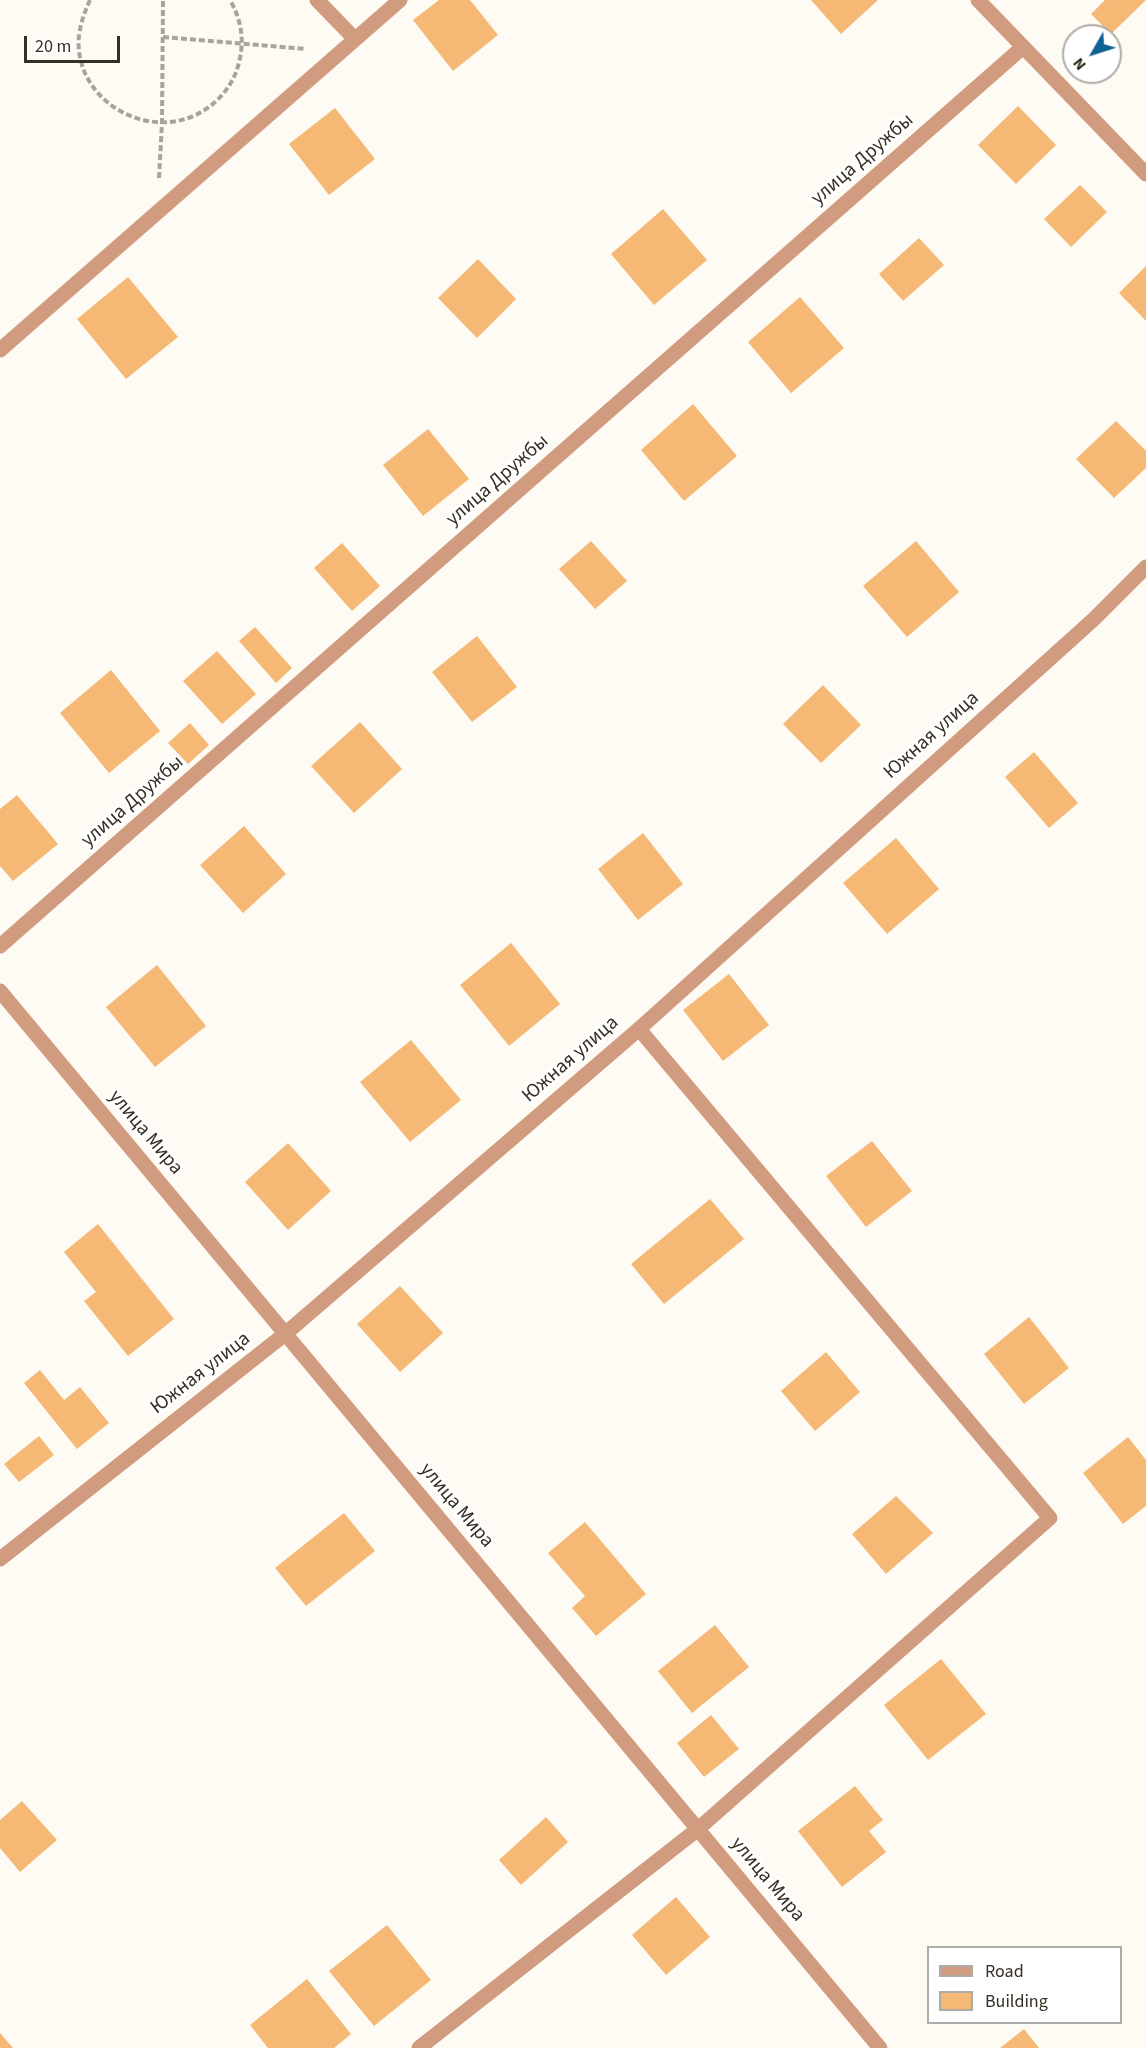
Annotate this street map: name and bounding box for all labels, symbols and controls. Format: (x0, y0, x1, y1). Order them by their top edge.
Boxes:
scale bar (27, 24, 123, 62)
north arrow (1062, 24, 1122, 84)
text: 20 m (35, 34, 71, 59)
text: N (1068, 53, 1091, 75)
street label: улица Дружбы (807, 109, 919, 211)
street label: улица Дружбы (442, 430, 554, 532)
street label: Южная улица (879, 687, 985, 785)
street label: улица Дружбы (77, 751, 189, 853)
street label: Южная улица (518, 1012, 624, 1108)
street label: улица Мира (103, 1086, 187, 1180)
street label: Южная улица (146, 1328, 256, 1420)
street label: улица Мира (414, 1459, 498, 1553)
street label: улица Мира (725, 1833, 809, 1927)
legend (927, 1946, 1122, 2024)
text: Road (985, 1959, 1024, 1984)
text: Building (985, 1989, 1048, 2014)

